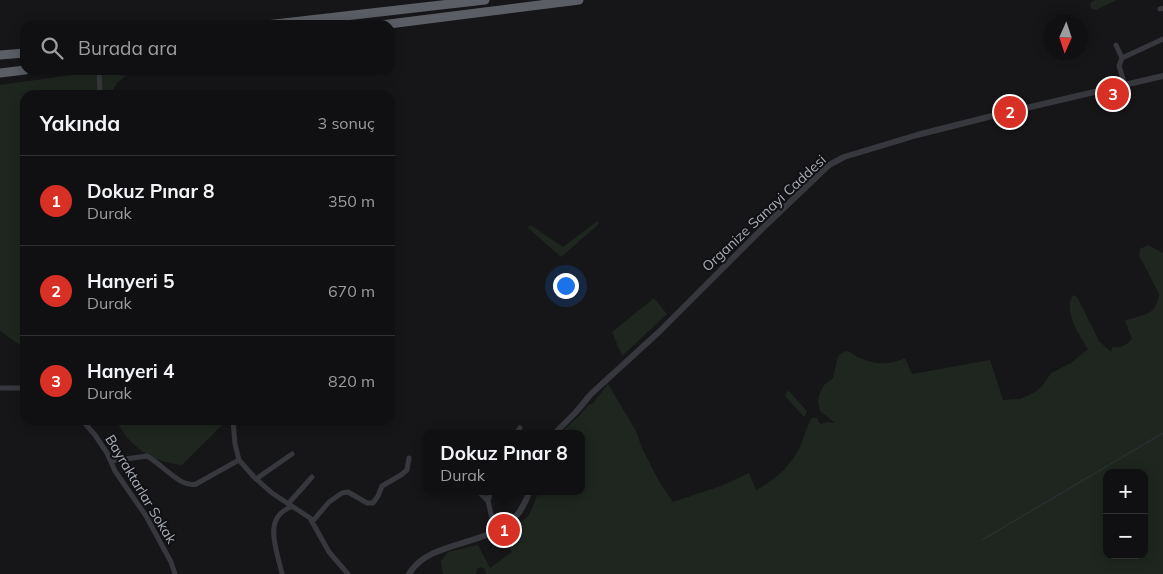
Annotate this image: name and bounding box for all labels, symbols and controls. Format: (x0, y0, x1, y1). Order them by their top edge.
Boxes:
north arrow (1043, 15, 1088, 60)
search box (20, 20, 395, 75)
icon: search (38, 34, 66, 62)
text: Burada ara (78, 36, 177, 60)
pin: 3 (1097, 75, 1129, 113)
pin: 2 (994, 93, 1026, 131)
text: Yakında (40, 110, 120, 136)
text: 3 sonuç (318, 113, 375, 133)
street label: Organize Sanayi Caddesi (698, 151, 830, 275)
text: Dokuz Pınar 8 (87, 179, 214, 203)
text: 1 (51, 191, 61, 211)
text: 350 m (328, 191, 375, 211)
text: Durak (87, 203, 132, 223)
text: Hanyeri 5 (87, 269, 174, 293)
your location (553, 273, 579, 299)
text: 2 (51, 281, 61, 301)
text: 670 m (328, 281, 375, 301)
text: Durak (87, 293, 132, 313)
text: Hanyeri 4 (87, 359, 174, 383)
text: 3 (51, 371, 61, 391)
text: 820 m (328, 371, 375, 391)
text: Durak (87, 383, 132, 403)
popup (423, 430, 585, 495)
street label: Bayraktarlar Sokak (101, 431, 181, 547)
text: Dokuz Pınar 8 (440, 441, 568, 465)
text: Durak (440, 465, 485, 485)
map controls (1103, 469, 1148, 559)
button: + (1103, 469, 1148, 514)
pin: 1 (488, 511, 520, 549)
button: − (1103, 514, 1148, 559)

